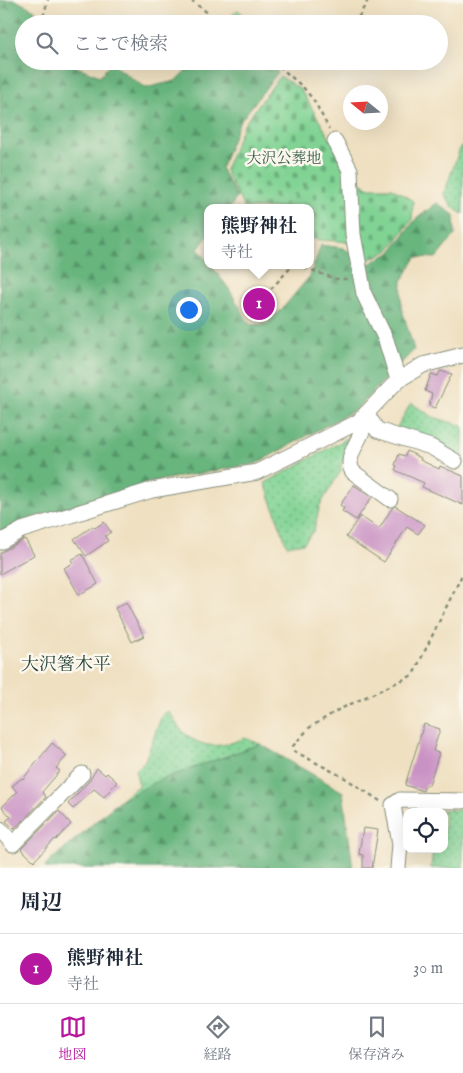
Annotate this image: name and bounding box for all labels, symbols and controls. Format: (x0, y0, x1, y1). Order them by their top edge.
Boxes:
search box (15, 15, 448, 70)
icon: search (33, 29, 61, 57)
text: ここで検索 (73, 33, 168, 57)
north arrow (343, 85, 388, 130)
park label: 大沢公葬地 (246, 149, 322, 168)
popup (204, 204, 314, 269)
text: 熊野神社 (221, 215, 297, 239)
text: 寺社 (221, 243, 253, 263)
pin: 1 (243, 285, 275, 323)
your location (176, 297, 202, 323)
district label: 大沢箸木平 (21, 654, 111, 677)
map controls (403, 808, 448, 853)
button: locate (403, 808, 448, 853)
text: 周辺 (20, 890, 62, 917)
text: 熊野神社 (67, 947, 143, 971)
text: 1 (33, 959, 39, 979)
text: 30 m (413, 959, 443, 979)
text: 寺社 (67, 975, 99, 995)
tab: 地図 (59, 1013, 87, 1064)
tab: 経路 (204, 1013, 232, 1064)
tab: 保存済み (349, 1013, 405, 1064)

